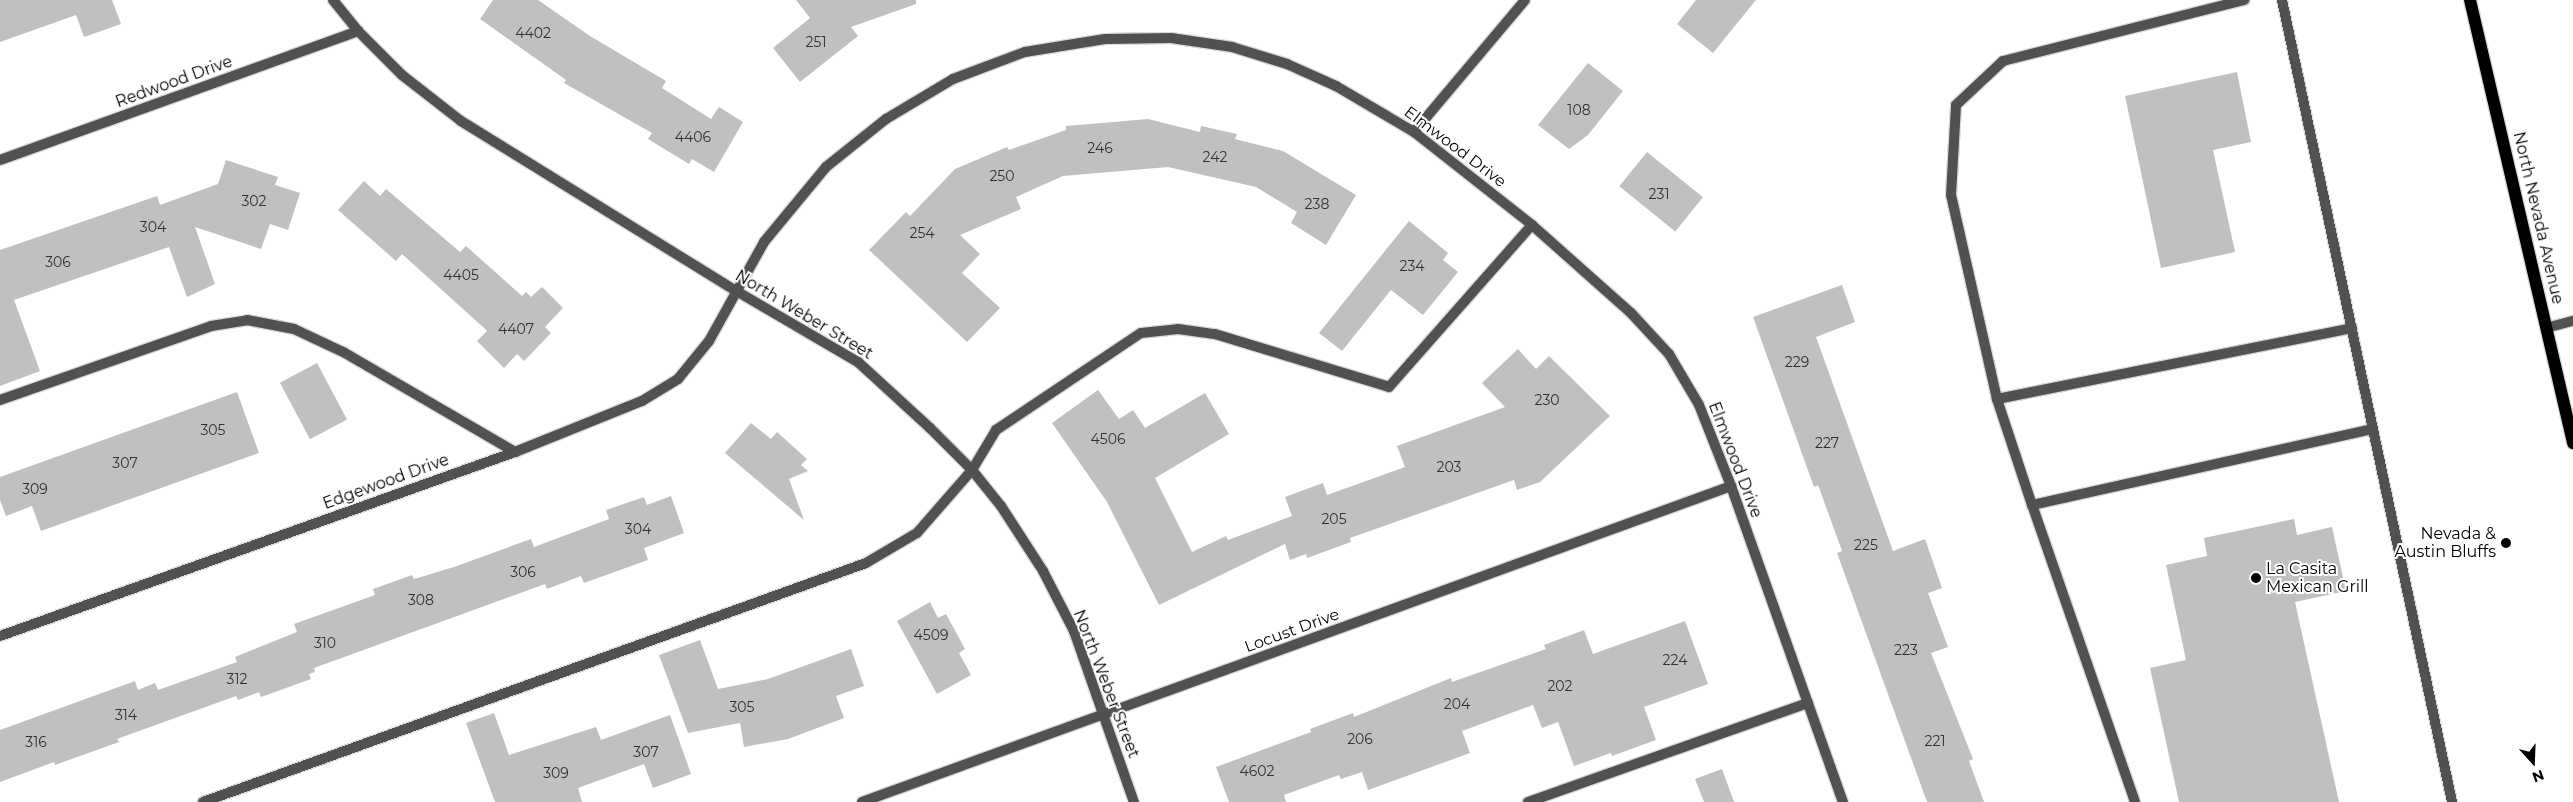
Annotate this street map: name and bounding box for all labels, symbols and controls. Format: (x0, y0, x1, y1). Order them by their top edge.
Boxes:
house number: 4402 (515, 25, 551, 41)
house number: 251 (806, 34, 826, 50)
street label: Redwood Drive (113, 52, 235, 112)
street label: Elmwood Drive (1400, 102, 1510, 192)
house number: 108 (1567, 102, 1591, 118)
house number: 4406 (675, 129, 711, 145)
street label: North Nevada Avenue (2509, 130, 2567, 306)
house number: 246 (1087, 140, 1113, 156)
house number: 242 (1203, 149, 1227, 165)
house number: 250 (989, 168, 1015, 184)
house number: 231 (1649, 186, 1669, 202)
house number: 302 (241, 193, 267, 209)
house number: 238 (1305, 196, 1329, 212)
house number: 304 (140, 219, 166, 235)
house number: 254 (909, 225, 935, 241)
house number: 306 (45, 254, 71, 270)
house number: 234 (1399, 258, 1425, 274)
street label: North Weber Street (732, 266, 876, 364)
house number: 4405 (443, 267, 479, 283)
house number: 4407 (498, 321, 534, 337)
house number: 229 (1785, 354, 1809, 370)
house number: 230 (1534, 392, 1560, 408)
street label: Elmwood Drive (1704, 399, 1766, 521)
house number: 305 (200, 422, 226, 438)
house number: 4506 (1091, 431, 1125, 447)
house number: 227 (1815, 435, 1839, 451)
street label: Edgewood Drive (320, 450, 452, 514)
house number: 307 (112, 455, 138, 471)
house number: 203 (1437, 459, 1461, 475)
house number: 309 (22, 481, 48, 497)
house number: 205 (1321, 511, 1347, 527)
house number: 304 (625, 521, 651, 537)
place label: Nevada & Austin Bluffs (2395, 524, 2496, 562)
house number: 225 (1854, 537, 1878, 553)
marker: Nevada & Austin Bluffs (2500, 537, 2512, 549)
place label: La Casita Mexican Grill (2266, 559, 2369, 597)
house number: 306 (510, 564, 536, 580)
marker: La Casita Mexican Grill (2250, 572, 2262, 584)
house number: 308 (408, 592, 434, 608)
street label: Locust Drive (1242, 605, 1342, 657)
street label: North Weber Street (1069, 607, 1143, 761)
house number: 4509 (914, 627, 948, 643)
house number: 310 (314, 635, 336, 651)
house number: 223 (1894, 642, 1918, 658)
house number: 224 (1663, 652, 1687, 668)
house number: 312 (227, 671, 247, 687)
house number: 202 (1547, 678, 1573, 694)
house number: 204 (1444, 696, 1470, 712)
house number: 305 (729, 699, 755, 715)
house number: 314 (115, 707, 137, 723)
house number: 206 (1347, 731, 1373, 747)
house number: 221 (1925, 733, 1945, 749)
house number: 316 (25, 734, 47, 750)
north arrow (2508, 737, 2558, 787)
house number: 307 (633, 744, 659, 760)
house number: 4602 (1240, 763, 1274, 779)
house number: 309 (543, 765, 569, 781)
text: N (2530, 766, 2547, 786)

